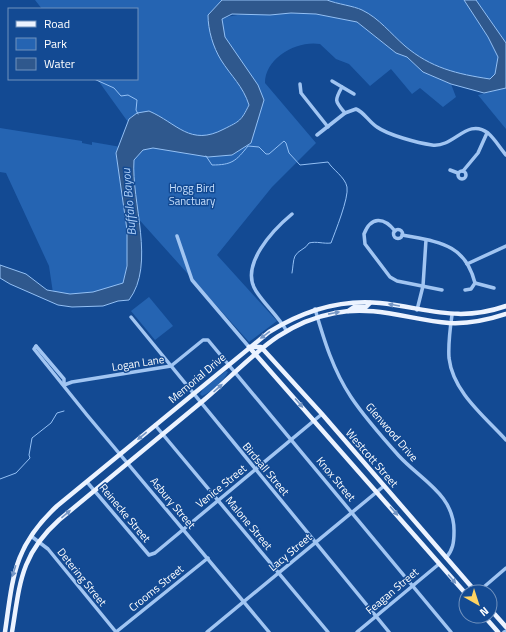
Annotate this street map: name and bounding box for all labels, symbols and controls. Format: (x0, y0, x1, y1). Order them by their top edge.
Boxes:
legend (8, 8, 138, 80)
text: Road (44, 14, 70, 33)
text: Park (44, 34, 67, 53)
text: Water (44, 54, 75, 73)
water label: Buffalo Bayou (116, 167, 141, 236)
park label: Hogg Bird Sanctuary (169, 180, 216, 209)
one-way arrow (388, 302, 400, 308)
one-way arrow (328, 310, 340, 316)
one-way arrow (260, 331, 271, 339)
street label: Memorial Drive (165, 349, 229, 407)
street label: Logan Lane (111, 351, 166, 375)
one-way arrow (213, 383, 223, 393)
one-way arrow (295, 398, 304, 408)
street label: Glenwood Drive (362, 399, 422, 465)
street label: Westcott Street (342, 425, 402, 491)
one-way arrow (136, 432, 147, 441)
street label: Birdsall Street (239, 439, 293, 499)
street label: Knox Street (313, 453, 359, 505)
street label: Venice Street (192, 461, 250, 511)
street label: Asbury Street (147, 474, 200, 532)
street label: Reinecke Street (96, 480, 154, 546)
street label: Malone Street (222, 493, 276, 553)
one-way arrow (389, 507, 398, 516)
one-way arrow (61, 510, 72, 519)
street label: Lacy Street (265, 529, 315, 575)
street label: Detering Street (54, 545, 111, 610)
street label: Crooms Street (125, 561, 187, 615)
street label: Feagan Street (362, 564, 422, 618)
one-way arrow (11, 566, 17, 578)
one-way arrow (448, 574, 457, 584)
north arrow (458, 584, 498, 624)
text: N (476, 603, 492, 620)

